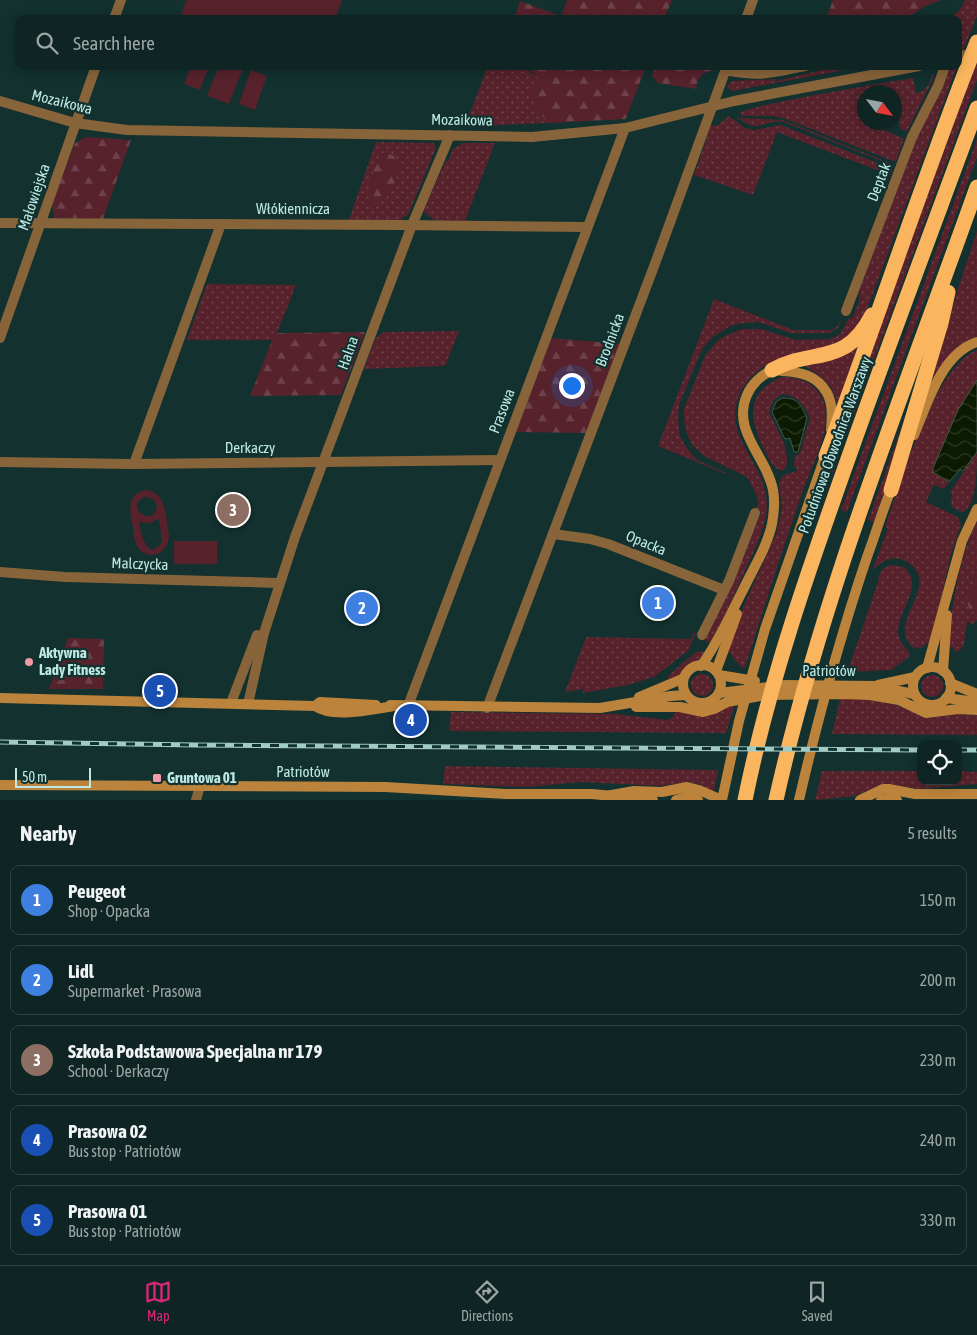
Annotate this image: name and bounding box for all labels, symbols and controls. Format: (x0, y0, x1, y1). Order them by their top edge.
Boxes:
search box (15, 15, 962, 70)
icon: search (33, 29, 61, 57)
text: Search here (73, 32, 155, 54)
north arrow (857, 85, 902, 130)
street label: Mozaikowa (30, 86, 94, 117)
street label: Mozaikowa (431, 110, 493, 129)
street label: Deptak (863, 160, 894, 204)
street label: Małowiejska (14, 161, 53, 232)
street label: Włókiennicza (256, 200, 330, 217)
street label: Brodnicka (592, 311, 627, 369)
street label: Halna (334, 334, 361, 372)
street label: Południowa Obwodnica Warszawy (795, 354, 874, 535)
your location (559, 373, 585, 399)
street label: Prasowa (485, 386, 518, 436)
street label: Derkaczy (225, 439, 275, 456)
pin: 3 (217, 491, 249, 529)
street label: Opacka (624, 527, 669, 558)
street label: Malczycka (111, 554, 169, 573)
pin: 1 (642, 584, 674, 622)
pin: 2 (346, 589, 378, 627)
place label: Aktywna Lady Fitness (38, 644, 106, 678)
marker: Aktywna Lady Fitness (23, 656, 35, 668)
street label: Patriotów (802, 662, 856, 679)
pin: 5 (144, 672, 176, 710)
pin: 4 (395, 701, 427, 739)
map controls (917, 740, 962, 785)
button: locate (917, 740, 962, 785)
street label: Patriotów (276, 763, 330, 780)
scale bar (15, 765, 91, 788)
text: 50 m (22, 769, 47, 785)
place label: Gruntowa 01 (167, 769, 237, 786)
marker: Gruntowa 01 (151, 772, 163, 784)
text: Nearby (20, 821, 76, 845)
text: 5 results (907, 824, 957, 842)
text: Peugeot (68, 880, 126, 902)
text: 1 (33, 891, 41, 909)
text: 150 m (920, 891, 956, 909)
text: Shop · Opacka (68, 902, 150, 920)
text: Lidl (68, 960, 94, 982)
text: 2 (33, 971, 41, 989)
text: 200 m (920, 971, 956, 989)
text: Supermarket · Prasowa (68, 982, 202, 1000)
text: Szkoła Podstawowa Specjalna nr 179 (68, 1040, 322, 1062)
text: 3 (33, 1051, 41, 1069)
text: 230 m (920, 1051, 956, 1069)
text: School · Derkaczy (68, 1062, 169, 1080)
text: Prasowa 02 (68, 1120, 147, 1142)
text: 4 (33, 1131, 41, 1149)
text: 240 m (920, 1131, 956, 1149)
text: Bus stop · Patriotów (68, 1142, 181, 1160)
text: Prasowa 01 (68, 1200, 147, 1222)
text: 5 (33, 1211, 41, 1229)
text: 330 m (920, 1211, 956, 1229)
text: Bus stop · Patriotów (68, 1222, 181, 1240)
tab: Map (144, 1278, 172, 1324)
tab: Directions (461, 1278, 513, 1324)
tab: Saved (802, 1278, 833, 1324)

